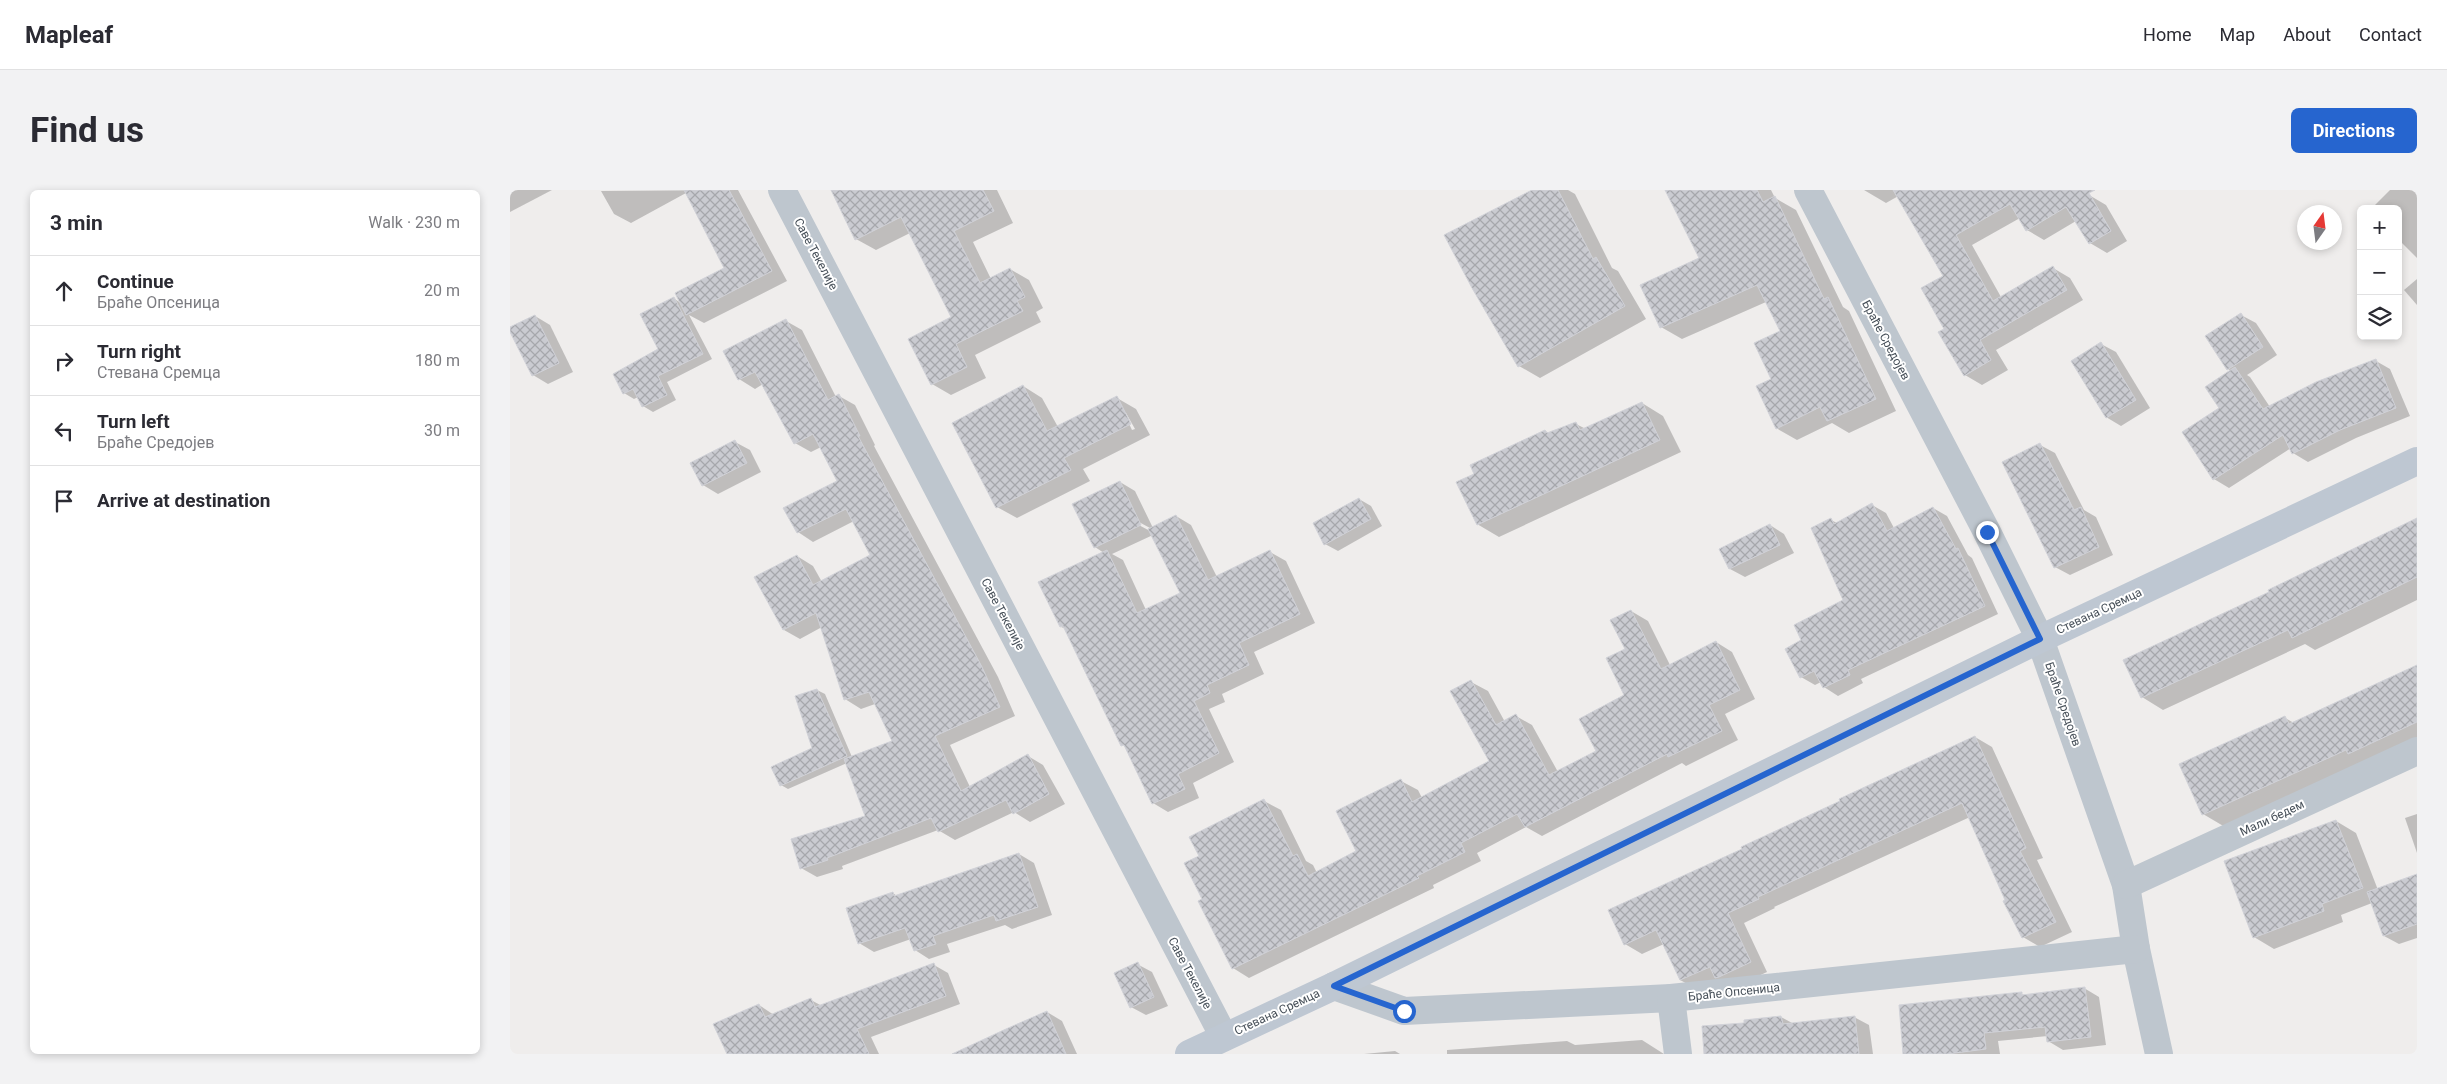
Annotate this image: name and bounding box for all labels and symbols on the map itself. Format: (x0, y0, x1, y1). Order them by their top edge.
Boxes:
north arrow (2297, 205, 2342, 250)
street label: Саве Текелије (791, 216, 841, 292)
street label: Браће Средојев (1859, 298, 1913, 382)
route end (1976, 521, 1999, 544)
street label: Саве Текелије (978, 576, 1028, 652)
street label: Стевана Сремца (2054, 585, 2144, 637)
street label: Браће Средојев (2042, 660, 2084, 748)
street label: Мали бедем (2238, 797, 2306, 839)
street label: Саве Текелије (1165, 935, 1215, 1011)
street label: Браће Опсеница (1687, 980, 1781, 1004)
street label: Стевана Сремца (1232, 986, 1322, 1038)
route start (1393, 1000, 1416, 1023)

